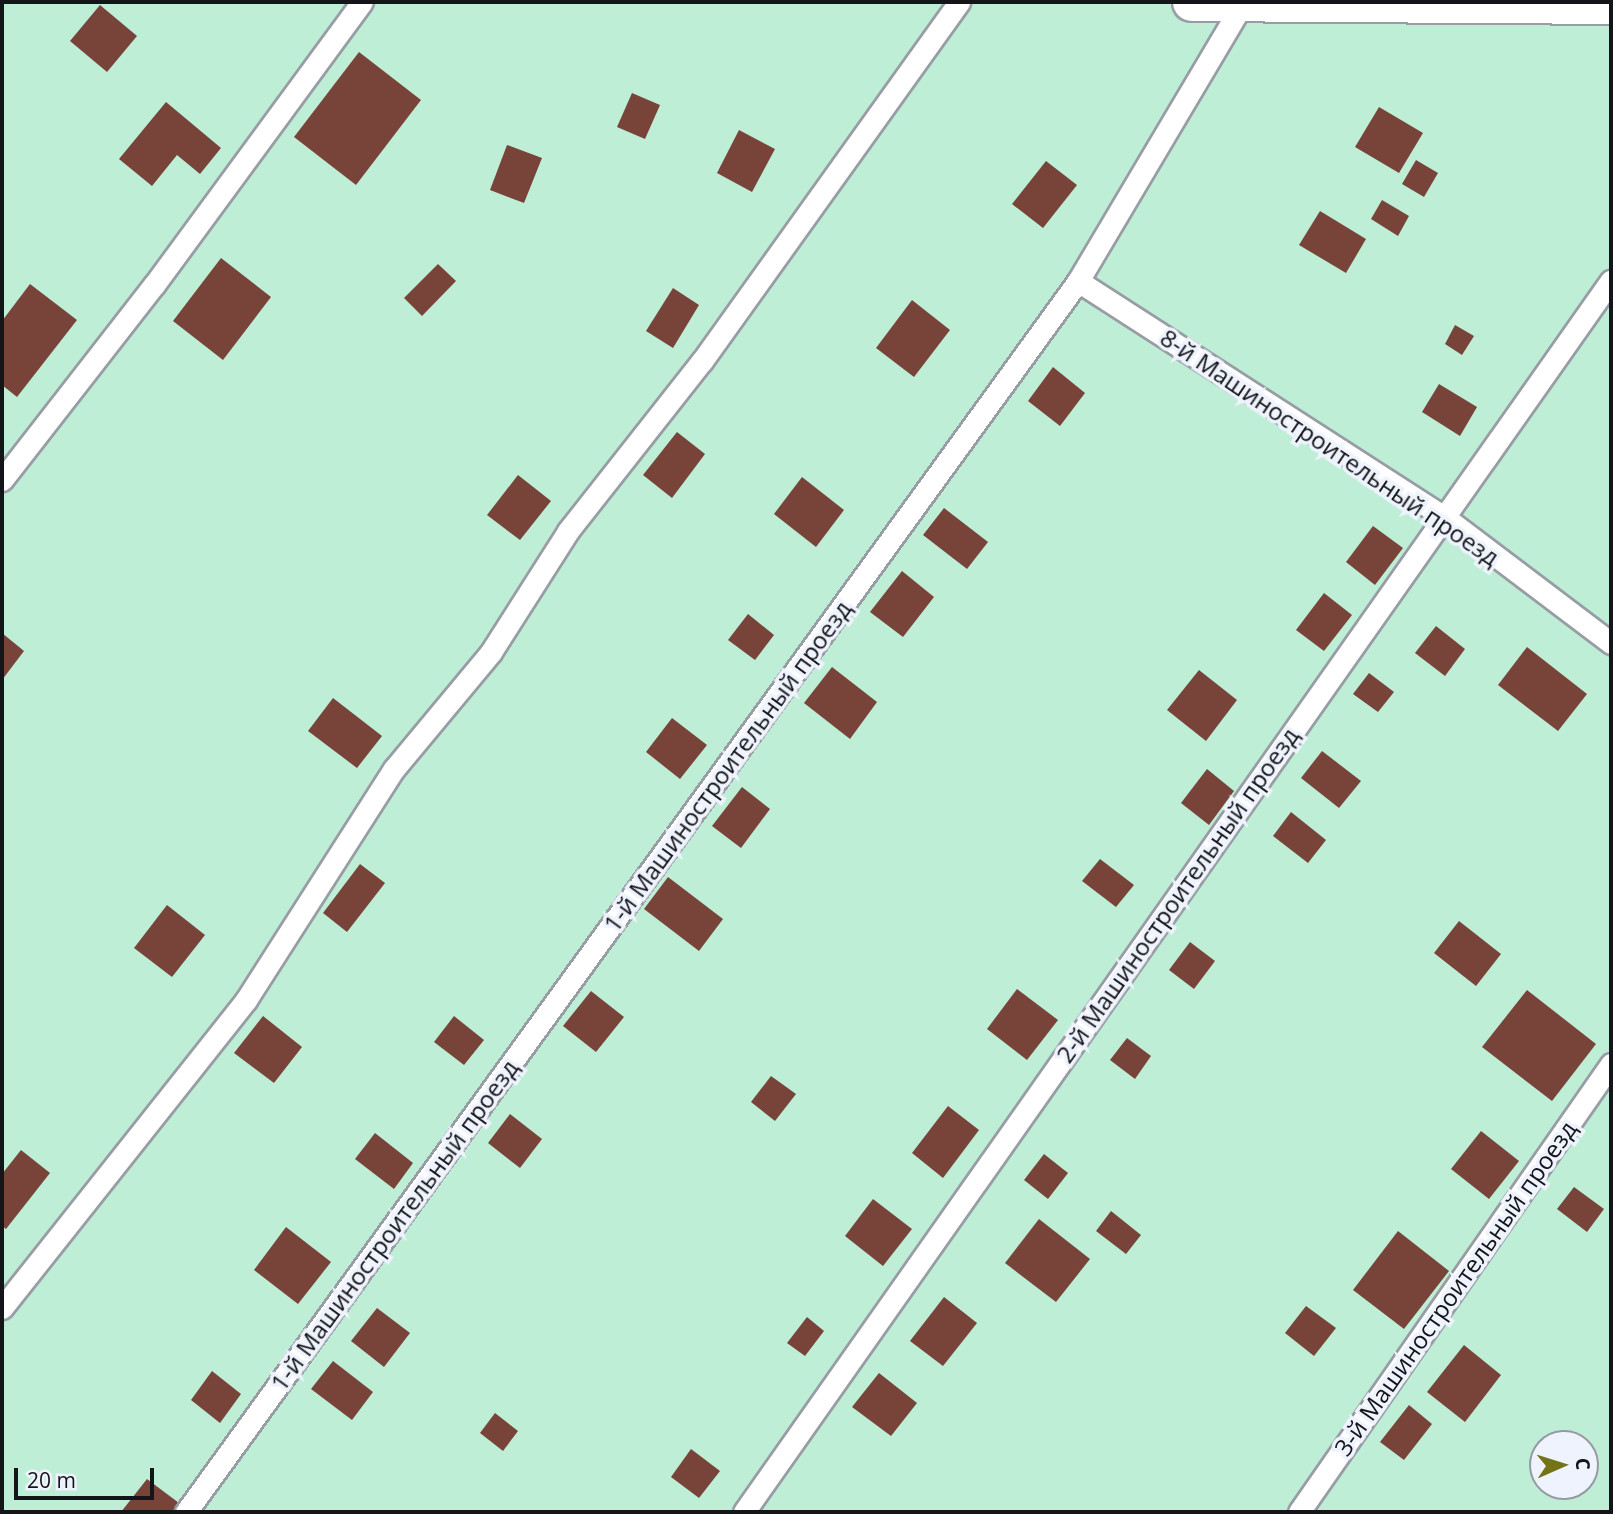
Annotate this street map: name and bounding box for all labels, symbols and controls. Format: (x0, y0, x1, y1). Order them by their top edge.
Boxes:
street label: 8-й Машиностроительный проезд (1155, 323, 1505, 571)
street label: 1-й Машиностроительный проезд (597, 595, 857, 937)
street label: 2-й Машиностроительный проезд (1050, 722, 1304, 1068)
street label: 1-й Машиностроительный проезд (264, 1054, 524, 1396)
street label: 3-й Машиностроительный проезд (1328, 1115, 1582, 1461)
north arrow (1529, 1430, 1599, 1500)
scale bar (18, 1454, 158, 1498)
text: С (1570, 1457, 1596, 1471)
text: 20 m (27, 1466, 76, 1494)

